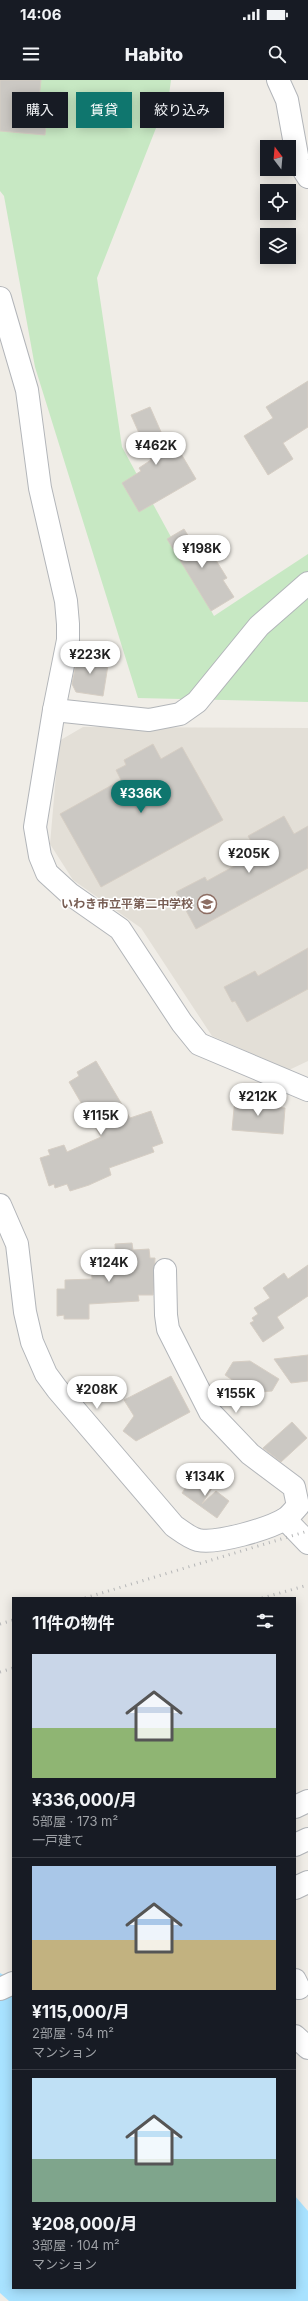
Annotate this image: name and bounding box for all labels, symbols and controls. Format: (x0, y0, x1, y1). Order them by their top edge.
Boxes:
text: 14:06 (20, 5, 61, 24)
icon: menu (20, 43, 42, 65)
icon: search (266, 43, 288, 65)
text: Habito (125, 44, 183, 65)
chip: 購入 (12, 92, 68, 128)
chip: 賃貸 (76, 92, 132, 128)
chip: 絞り込み (140, 92, 224, 128)
north arrow (260, 140, 296, 176)
map controls (260, 140, 296, 264)
button: locate (260, 184, 296, 220)
button: layers (260, 228, 296, 264)
pin: ¥462K (128, 432, 184, 466)
text: ¥462K (135, 437, 177, 453)
pin: ¥198K (174, 535, 230, 569)
text: ¥198K (182, 540, 222, 556)
pin: ¥223K (62, 641, 118, 675)
text: ¥223K (69, 646, 111, 662)
pin: ¥336K (113, 780, 169, 814)
text: ¥336K (120, 785, 162, 801)
pin: ¥205K (221, 840, 277, 874)
text: ¥205K (228, 845, 270, 861)
school or university icon: いわき市立平第二中学校 (196, 893, 218, 915)
place label: いわき市立平第二中学校 (61, 896, 193, 911)
pin: ¥212K (230, 1083, 286, 1117)
text: ¥212K (239, 1088, 277, 1104)
pin: ¥115K (73, 1102, 129, 1136)
text: ¥115K (83, 1107, 119, 1123)
pin: ¥124K (81, 1249, 137, 1283)
text: ¥124K (89, 1254, 129, 1270)
pin: ¥208K (69, 1376, 125, 1410)
pin: ¥155K (208, 1380, 264, 1414)
text: ¥208K (76, 1381, 118, 1397)
text: ¥155K (217, 1385, 256, 1401)
pin: ¥134K (177, 1463, 233, 1497)
text: ¥134K (185, 1468, 225, 1484)
icon: filters (254, 1610, 276, 1632)
text: 11件の物件 (32, 1613, 115, 1633)
icon: home (118, 1680, 190, 1752)
text: ¥336,000/月 (32, 1790, 137, 1810)
text: 5部屋 · 173 m² (32, 1813, 118, 1829)
text: 一戸建て (32, 1832, 84, 1848)
icon: home (118, 1892, 190, 1964)
text: ¥115,000/月 (32, 2002, 130, 2022)
text: 2部屋 · 54 m² (32, 2025, 114, 2041)
text: マンション (32, 2044, 97, 2060)
icon: home (118, 2104, 190, 2176)
text: ¥208,000/月 (32, 2214, 138, 2234)
text: 3部屋 · 104 m² (32, 2237, 120, 2253)
text: マンション (32, 2256, 97, 2272)

